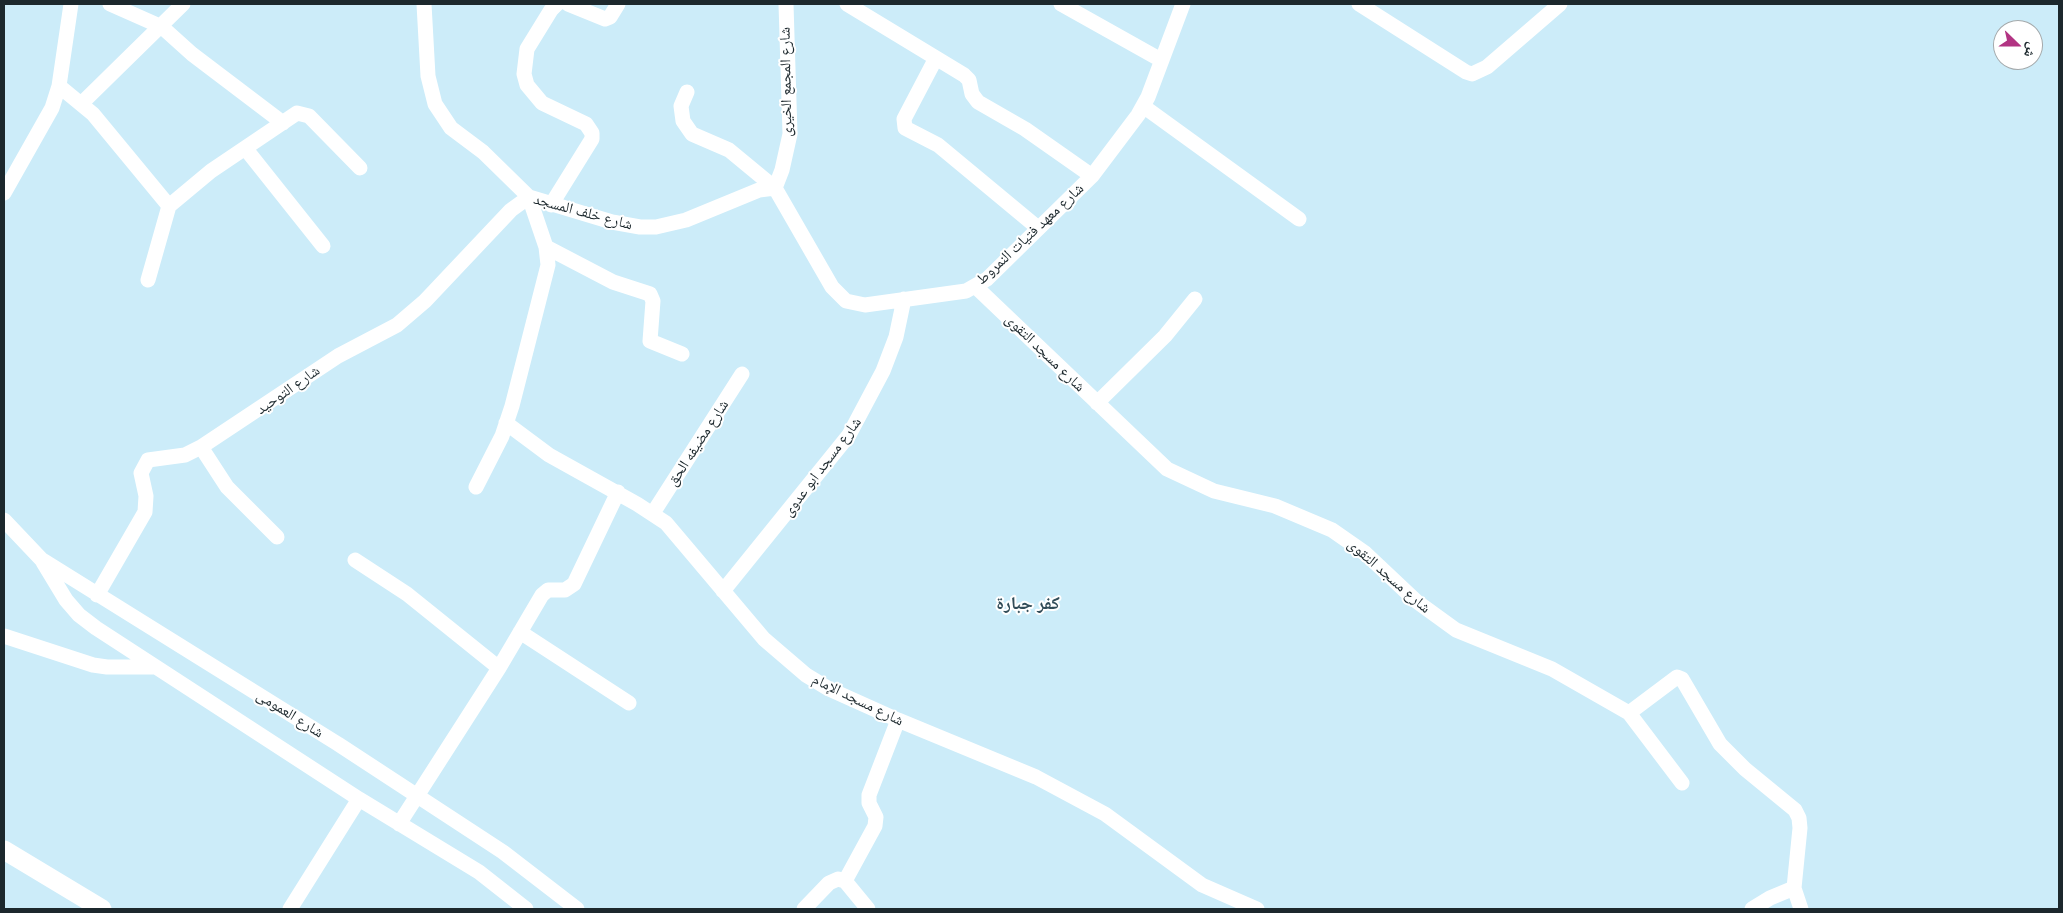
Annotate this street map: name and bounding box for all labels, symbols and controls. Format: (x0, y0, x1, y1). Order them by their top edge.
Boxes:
north arrow (1993, 20, 2043, 70)
street label: شارع المجمع الخيرى (776, 27, 796, 137)
text: ش (2021, 40, 2041, 60)
street label: شارع معهد فتيات النمروط (973, 180, 1087, 288)
street label: شارع خلف المسجد (532, 190, 634, 234)
street label: شارع مسجد التقوى (1001, 310, 1089, 396)
street label: شارع التوحيد (253, 362, 323, 418)
street label: شارع مضيفه الحق (663, 397, 733, 489)
street label: شارع مسجد ابو عدوى (779, 414, 865, 520)
street label: شارع مسجد التقوى (1344, 535, 1434, 617)
district label: كفر جبارة (996, 593, 1060, 615)
street label: شارع مسجد الإمام (809, 670, 907, 730)
street label: شارع العمومى (253, 686, 327, 742)

